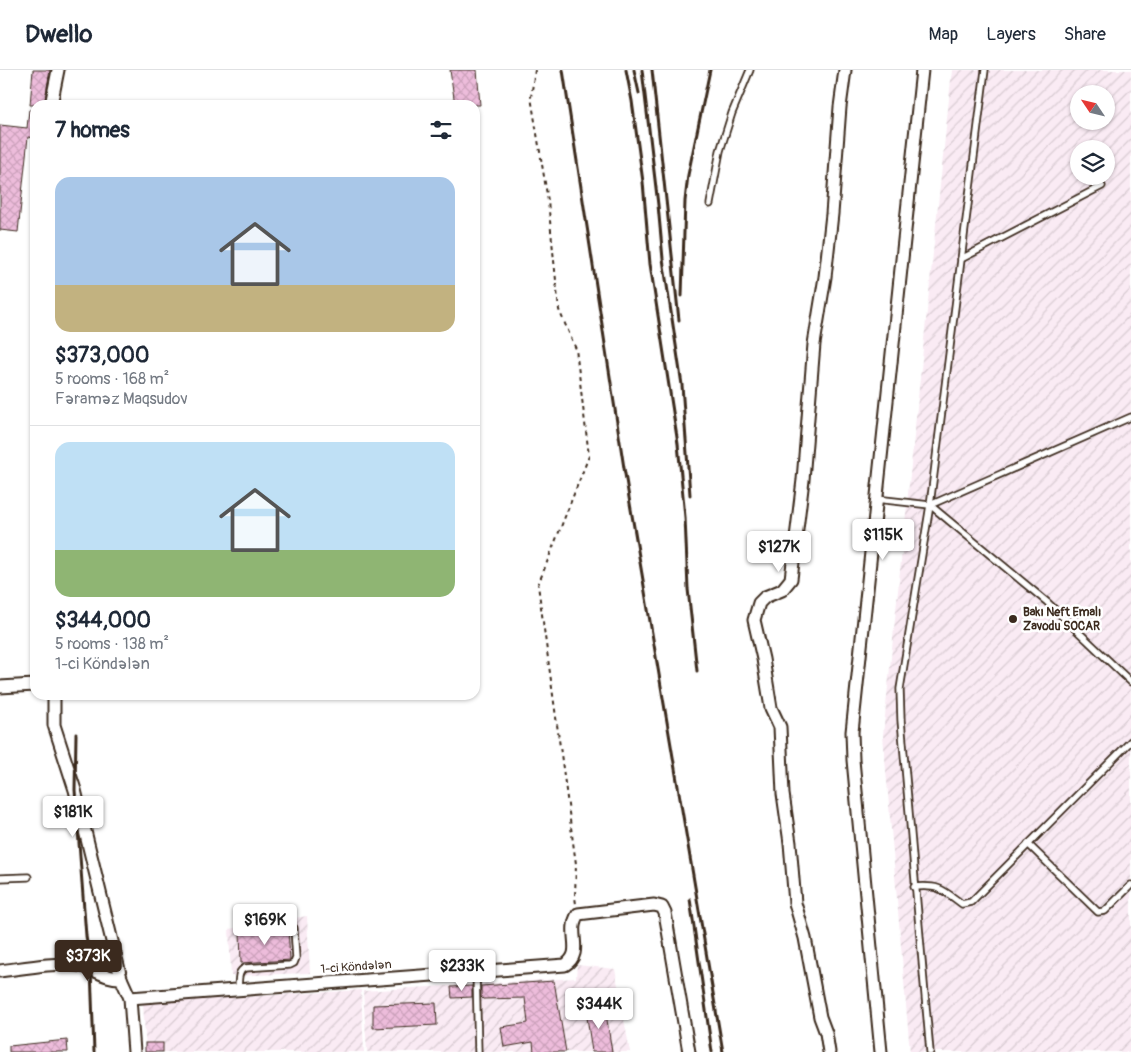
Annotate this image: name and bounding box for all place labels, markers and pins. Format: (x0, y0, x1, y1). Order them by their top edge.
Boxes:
pin: $115K (848, 518, 918, 561)
pin: $127K (744, 530, 814, 573)
place label: Bakı Neft Emalı Zavodu SOCAR (1023, 605, 1101, 634)
marker: Bakı Neft Emalı Zavodu SOCAR (1007, 613, 1019, 625)
pin: $181K (38, 796, 108, 838)
pin: $169K (230, 904, 300, 946)
pin: $373K (53, 940, 123, 982)
pin: $233K (427, 950, 497, 992)
pin: $344K (564, 988, 634, 1030)

